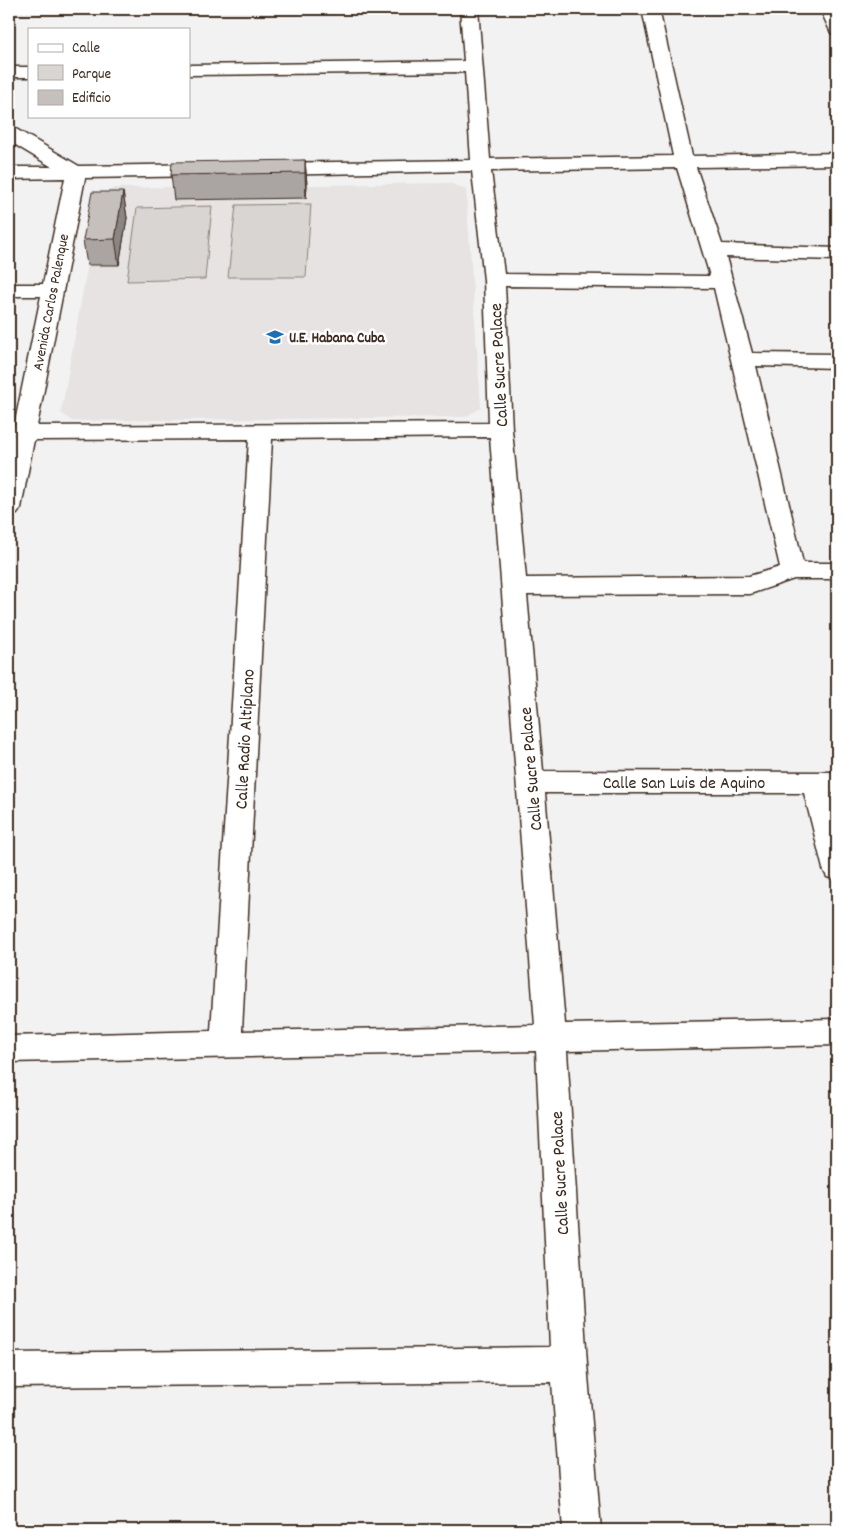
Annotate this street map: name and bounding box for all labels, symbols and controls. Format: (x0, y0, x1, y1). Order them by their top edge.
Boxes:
legend (28, 28, 190, 118)
text: Calle (72, 38, 101, 60)
text: Parque (72, 64, 112, 86)
text: Edificio (72, 88, 111, 110)
street label: Avenida Carlos Palenque (28, 232, 76, 373)
street label: Calle Sucre Palace (485, 302, 516, 427)
school or university icon: U.E. Habana Cuba (265, 327, 285, 347)
place label: U.E. Habana Cuba (289, 328, 385, 350)
street label: Calle Radio Altiplano (230, 668, 263, 810)
street label: Calle Sucre Palace (515, 706, 550, 832)
street label: Calle San Luis de Aquino (603, 772, 765, 797)
street label: Calle Sucre Palace (546, 1110, 577, 1235)

